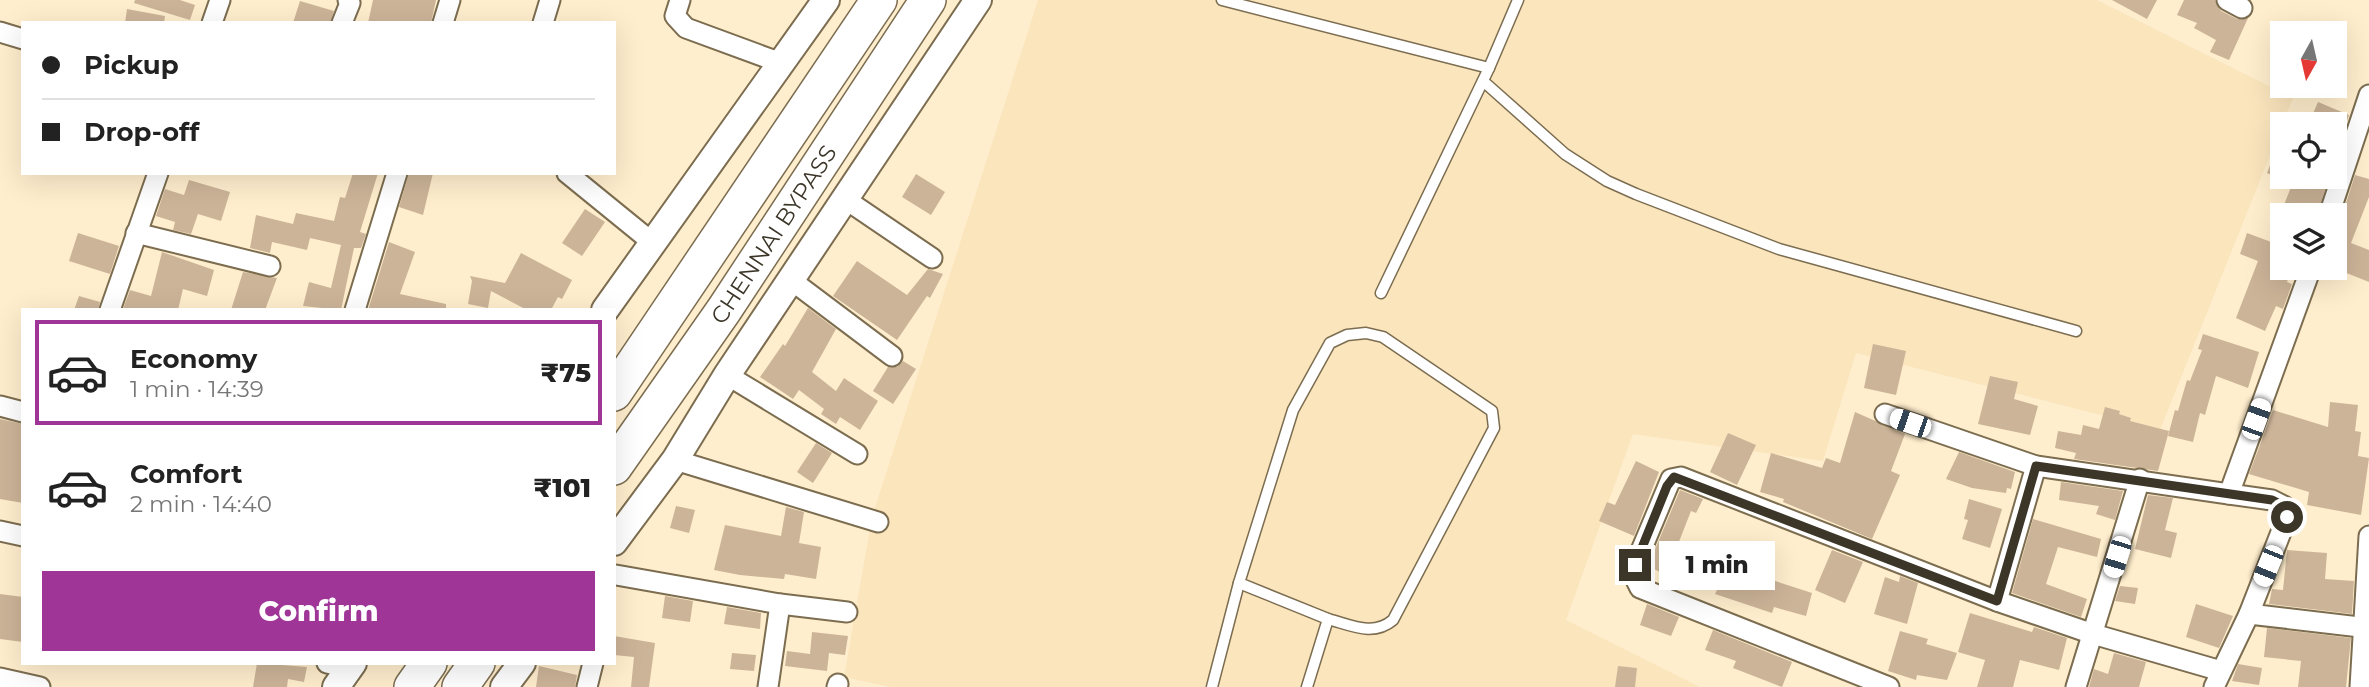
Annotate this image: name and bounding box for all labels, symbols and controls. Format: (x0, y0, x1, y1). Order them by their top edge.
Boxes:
north arrow (2270, 21, 2347, 98)
map controls (2270, 21, 2347, 280)
text: Pickup (84, 49, 179, 81)
button: locate (2270, 112, 2347, 189)
text: Drop-off (84, 116, 199, 148)
street label: CHENNAI BYPASS (705, 140, 843, 329)
button: layers (2270, 203, 2347, 280)
icon: car (46, 341, 109, 404)
text: Economy (130, 343, 257, 375)
text: ₹75 (540, 357, 591, 389)
text: 1 min · 14:39 (130, 375, 264, 403)
car (2239, 396, 2274, 442)
car (1887, 406, 1934, 440)
icon: car (46, 456, 109, 519)
text: Comfort (130, 458, 242, 490)
text: ₹101 (533, 472, 591, 504)
text: 2 min · 14:40 (130, 490, 272, 518)
route start (2271, 501, 2303, 533)
car (2101, 534, 2134, 580)
callout: 1 min (1660, 540, 1775, 590)
car (2251, 543, 2286, 589)
route end (1619, 549, 1651, 581)
text: 1 min (1685, 551, 1749, 579)
button: Confirm (42, 571, 595, 651)

